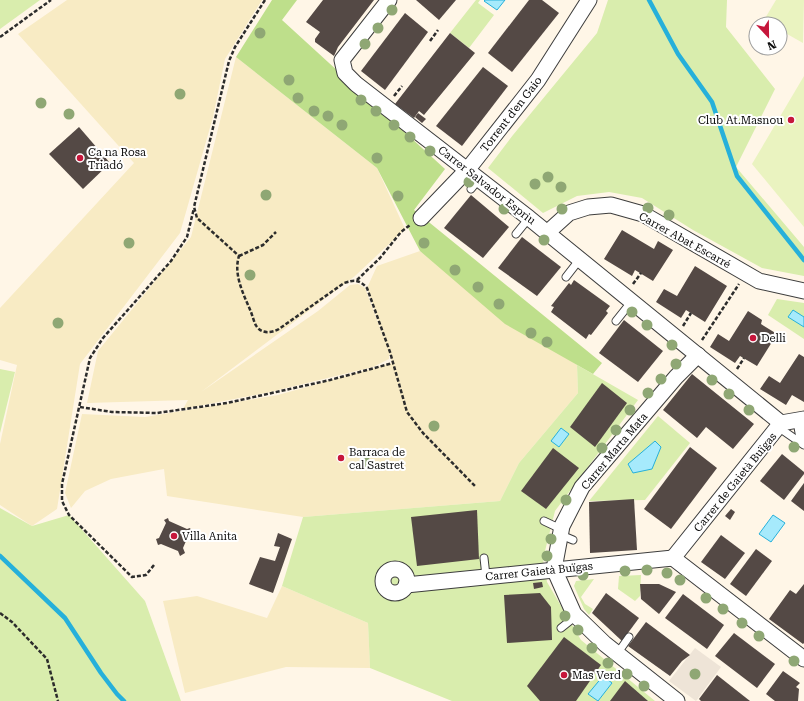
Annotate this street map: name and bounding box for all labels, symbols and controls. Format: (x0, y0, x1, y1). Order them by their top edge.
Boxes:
north arrow (748, 16, 788, 56)
text: N (765, 37, 778, 53)
street label: Torrent d'en Gaio (478, 74, 545, 155)
place label: Club At.Masnou (698, 114, 783, 127)
marker: Club At.Masnou (786, 115, 796, 125)
street label: Carrer Salvador Espriu (435, 143, 538, 228)
place label: Ca na Rosa Triadó (88, 146, 146, 172)
marker: Ca na Rosa Triadó (75, 153, 85, 163)
street label: Carrer Abat Escarré (637, 210, 733, 271)
place label: Delli (761, 332, 786, 345)
marker: Delli (748, 333, 758, 343)
street label: Carrer Marta Mata (578, 410, 650, 492)
street label: Carrer de Gaietà Buïgas (691, 430, 779, 535)
place label: Barraca de cal Sastret (349, 446, 405, 472)
marker: Barraca de cal Sastret (336, 453, 346, 463)
place label: Villa Anita (182, 530, 237, 543)
marker: Villa Anita (169, 531, 179, 541)
street label: Carrer Gaietà Buïgas (485, 559, 593, 584)
place label: Mas Verd (572, 669, 621, 682)
marker: Mas Verd (559, 670, 569, 680)

